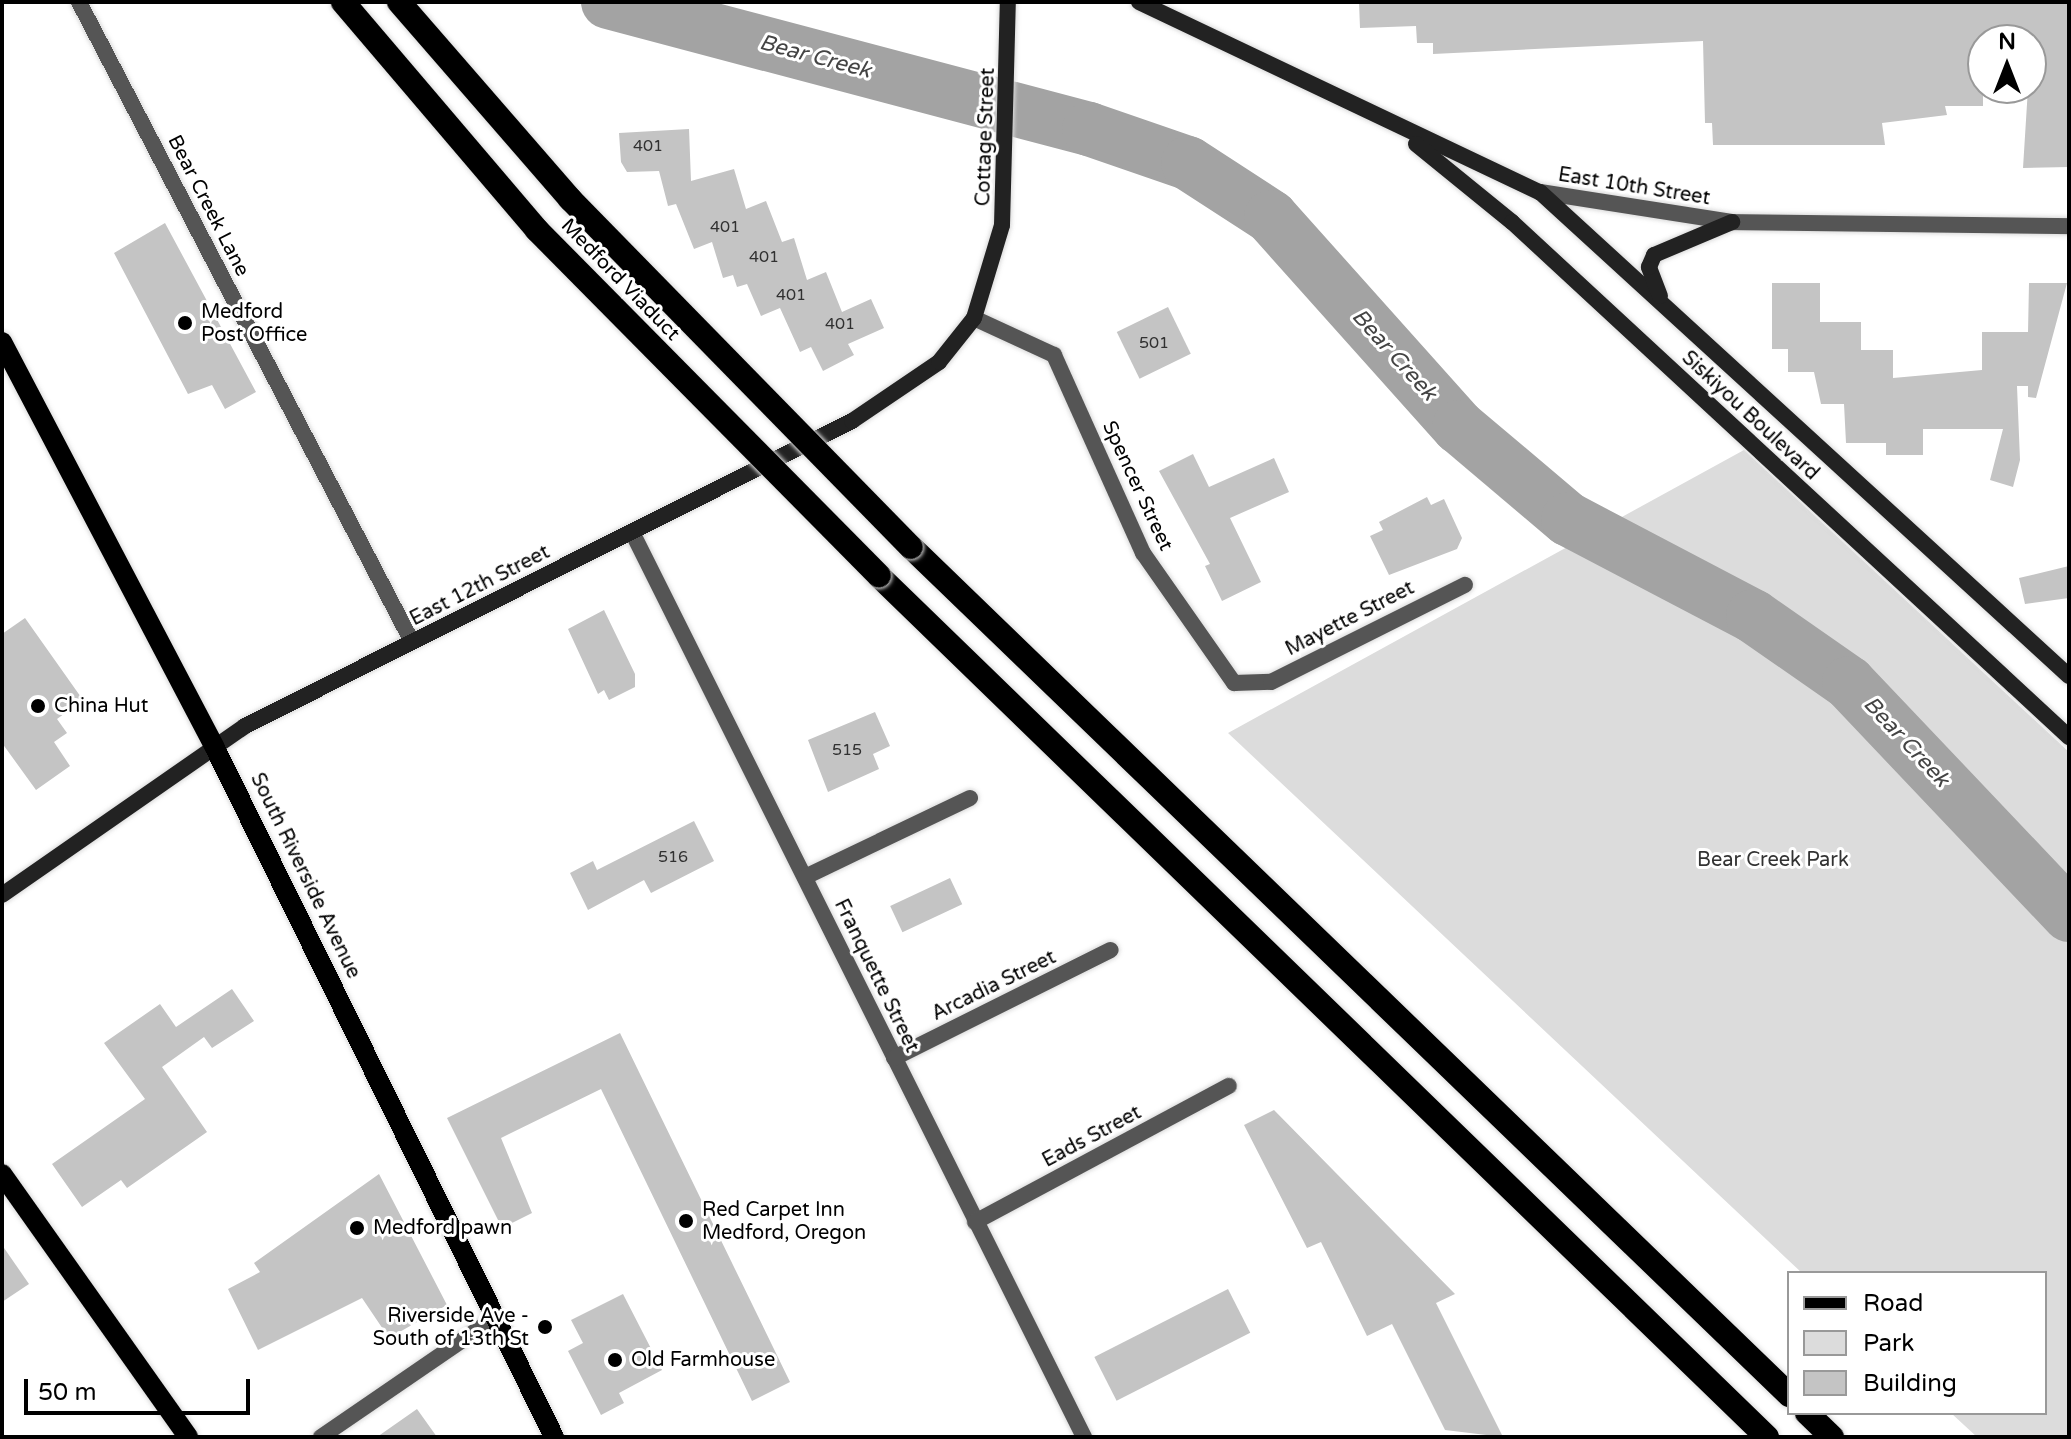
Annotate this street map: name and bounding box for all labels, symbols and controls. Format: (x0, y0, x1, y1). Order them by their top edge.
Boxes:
north arrow (1967, 24, 2047, 104)
water label: Bear Creek (756, 29, 874, 85)
text: N (1998, 29, 2016, 55)
street label: Cottage Street (972, 67, 1000, 207)
street label: Bear Creek Lane (162, 131, 254, 281)
house number: 401 (633, 136, 663, 156)
street label: East 10th Street (1556, 163, 1712, 211)
street label: Medford Viaduct (556, 214, 684, 346)
house number: 401 (710, 217, 740, 237)
house number: 401 (749, 247, 779, 267)
house number: 401 (776, 285, 806, 305)
place label: Medford Post Office (201, 300, 307, 347)
water label: Bear Creek (1346, 304, 1442, 406)
marker: Medford Post Office (176, 314, 194, 332)
house number: 401 (825, 314, 855, 334)
house number: 501 (1139, 333, 1169, 353)
street label: Siskiyou Boulevard (1676, 346, 1824, 486)
street label: Spencer Street (1096, 417, 1178, 555)
street label: East 12th Street (406, 540, 554, 632)
street label: Mayette Street (1282, 576, 1418, 662)
water label: Bear Creek (1857, 691, 1955, 793)
place label: China Hut (54, 694, 148, 718)
marker: China Hut (29, 697, 47, 715)
house number: 515 (832, 740, 862, 760)
street label: South Riverside Avenue (245, 769, 365, 983)
house number: 516 (658, 847, 688, 867)
park label: Bear Creek Park (1697, 848, 1849, 872)
street label: Franquette Street (828, 895, 924, 1057)
street label: Arcadia Street (928, 946, 1060, 1026)
street label: Eads Street (1038, 1101, 1146, 1173)
place label: Red Carpet Inn Medford, Oregon (702, 1198, 866, 1245)
marker: Red Carpet Inn Medford, Oregon (677, 1212, 695, 1230)
place label: Medford pawn (373, 1216, 512, 1240)
marker: Medford pawn (348, 1219, 366, 1237)
legend (1787, 1271, 2047, 1415)
text: Road (1863, 1289, 1923, 1318)
place label: Riverside Ave - South of 13th St (373, 1304, 529, 1351)
marker: Riverside Ave - South of 13th St (536, 1318, 554, 1336)
text: Park (1863, 1329, 1914, 1358)
place label: Old Farmhouse (631, 1348, 775, 1372)
marker: Old Farmhouse (606, 1351, 624, 1369)
scale bar (28, 1363, 254, 1413)
text: Building (1863, 1369, 1957, 1398)
text: 50 m (38, 1378, 96, 1407)

